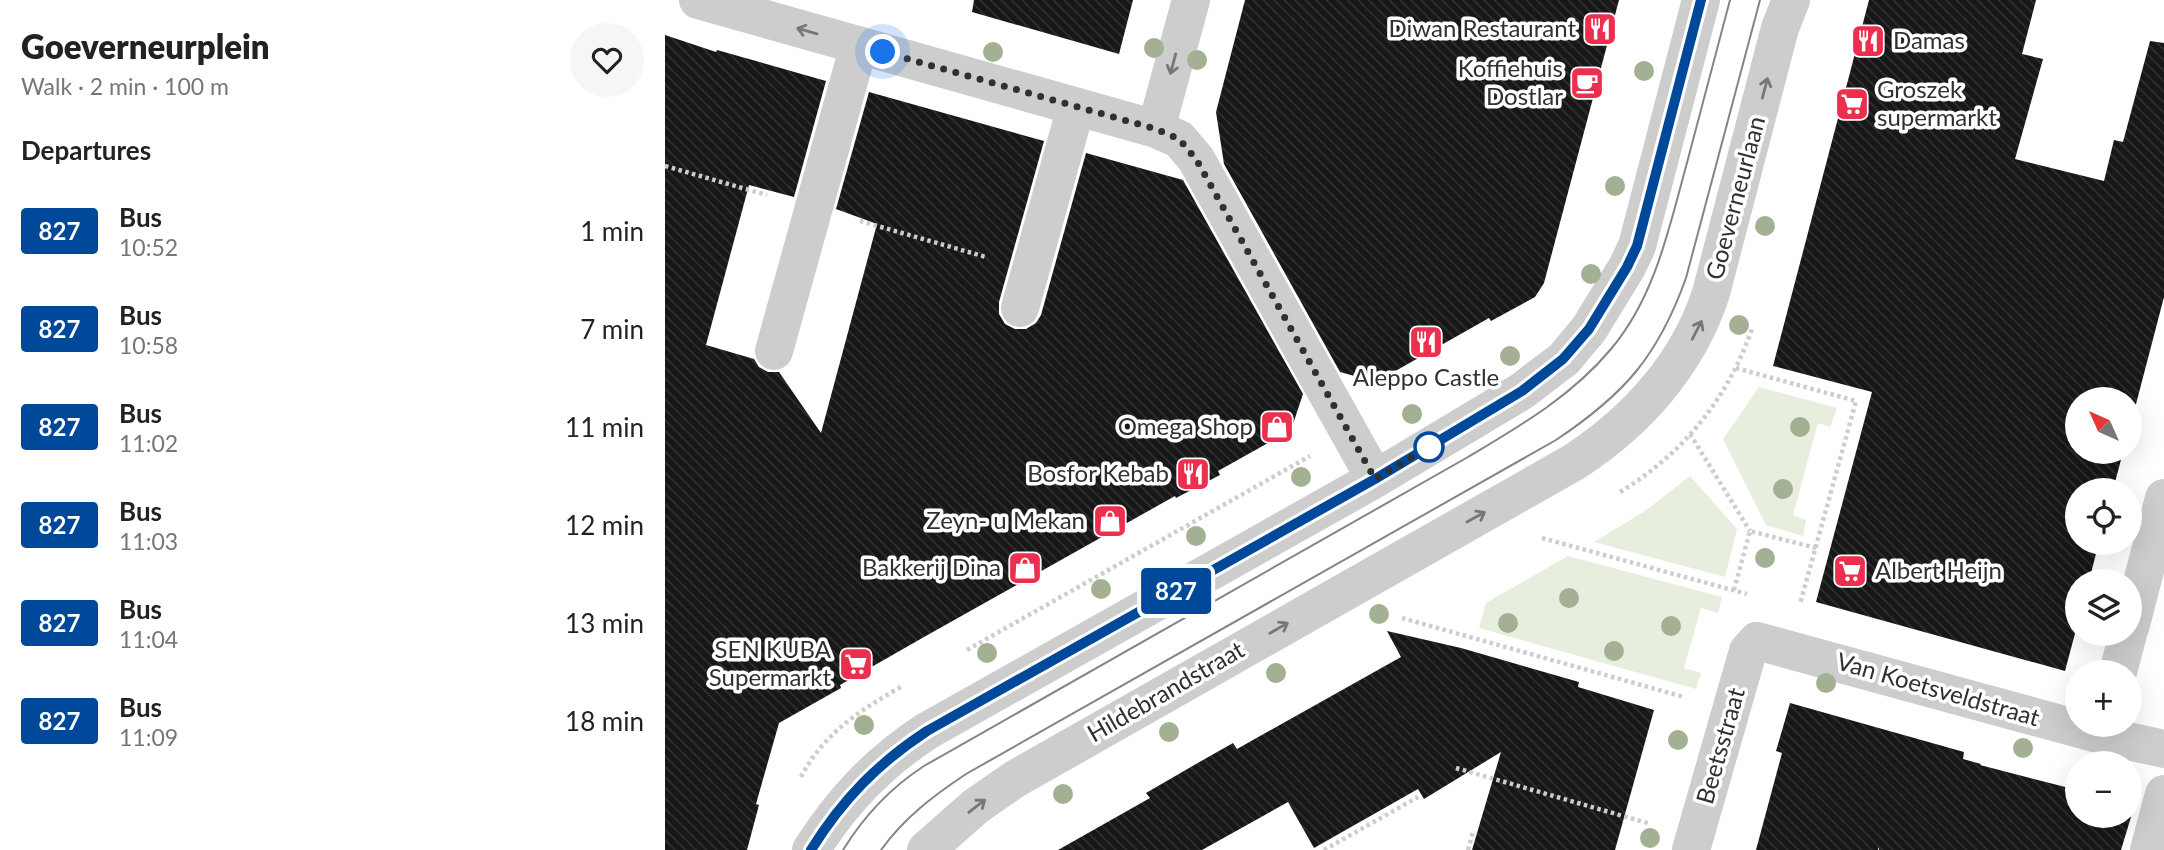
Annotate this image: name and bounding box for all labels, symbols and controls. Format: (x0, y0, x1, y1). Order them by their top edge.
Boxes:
restaurant icon: Diwan Restaurant (1581, 10, 1619, 48)
place label: Diwan Restaurant (1389, 13, 1576, 42)
restaurant icon: Damas (1849, 22, 1887, 60)
button: heart (570, 23, 644, 97)
one-way arrow (796, 24, 819, 37)
place label: Damas (1893, 25, 1965, 54)
text: Goeverneurplein (21, 26, 270, 66)
your location (865, 34, 900, 69)
one-way arrow (1166, 53, 1179, 75)
place label: Koffiehuis Dostlar (1458, 53, 1563, 110)
cafe icon: Koffiehuis Dostlar (1568, 64, 1606, 102)
text: Walk · 2 min · 100 m (21, 72, 229, 100)
place label: Groszek supermarkt (1877, 74, 1997, 131)
one-way arrow (1759, 77, 1772, 100)
supermarket icon: Groszek supermarkt (1833, 85, 1871, 123)
street label: Goeverneurlaan (1699, 113, 1770, 282)
text: Departures (21, 134, 151, 166)
text: Bus (119, 201, 162, 233)
text: 1 min (580, 215, 644, 247)
text: 827 (39, 216, 80, 245)
text: 10:52 (119, 233, 178, 261)
text: Bus (119, 299, 162, 331)
text: 7 min (580, 313, 644, 345)
text: 827 (39, 314, 80, 343)
one-way arrow (1691, 320, 1705, 341)
restaurant icon: Aleppo Castle (1407, 323, 1445, 361)
text: 10:58 (119, 331, 178, 359)
place label: Aleppo Castle (1353, 362, 1499, 391)
north arrow (2065, 387, 2142, 464)
map controls (2065, 387, 2142, 828)
text: Bus (119, 397, 162, 429)
shop icon: Omega Shop (1258, 408, 1296, 446)
text: 11 min (565, 411, 644, 443)
place label: Omega Shop (1118, 411, 1253, 440)
text: 827 (39, 412, 80, 441)
text: 11:02 (119, 429, 178, 457)
unlabelled marker (1414, 432, 1444, 462)
restaurant icon: Bosfor Kebab (1174, 455, 1212, 493)
place label: Bosfor Kebab (1027, 458, 1169, 487)
button: locate (2065, 478, 2142, 555)
text: Bus (119, 495, 162, 527)
shop icon: Zeyn- u Mekan (1091, 502, 1129, 540)
place label: Zeyn- u Mekan (926, 505, 1085, 534)
text: 12 min (565, 509, 644, 541)
text: 827 (39, 510, 80, 539)
one-way arrow (1465, 510, 1486, 523)
text: 11:03 (119, 527, 178, 555)
shop icon: Bakkerij Dina (1006, 549, 1044, 587)
place label: Bakkerij Dina (862, 552, 1001, 581)
supermarket icon: Albert Heijn (1831, 552, 1869, 590)
place label: Albert Heijn (1875, 555, 2002, 584)
line badge: 827 (1136, 568, 1216, 614)
button: layers (2065, 569, 2142, 646)
text: 827 (1155, 576, 1197, 605)
text: Bus (119, 593, 162, 625)
text: 13 min (565, 607, 644, 639)
text: 827 (39, 608, 80, 637)
one-way arrow (1268, 621, 1288, 635)
text: 11:04 (119, 625, 178, 653)
place label: SEN KUBA Supermarkt (709, 634, 832, 691)
street label: Hildebrandstraat (1082, 634, 1249, 747)
supermarket icon: SEN KUBA Supermarkt (837, 645, 875, 683)
street label: Van Koetsveldstraat (1834, 646, 2044, 731)
button: + (2065, 660, 2142, 737)
street label: Beetsstraat (1689, 684, 1750, 807)
text: Bus (119, 691, 162, 723)
text: 18 min (565, 705, 644, 737)
text: 827 (39, 706, 80, 735)
text: 11:09 (119, 723, 178, 751)
button: − (2065, 751, 2142, 828)
one-way arrow (968, 798, 986, 813)

